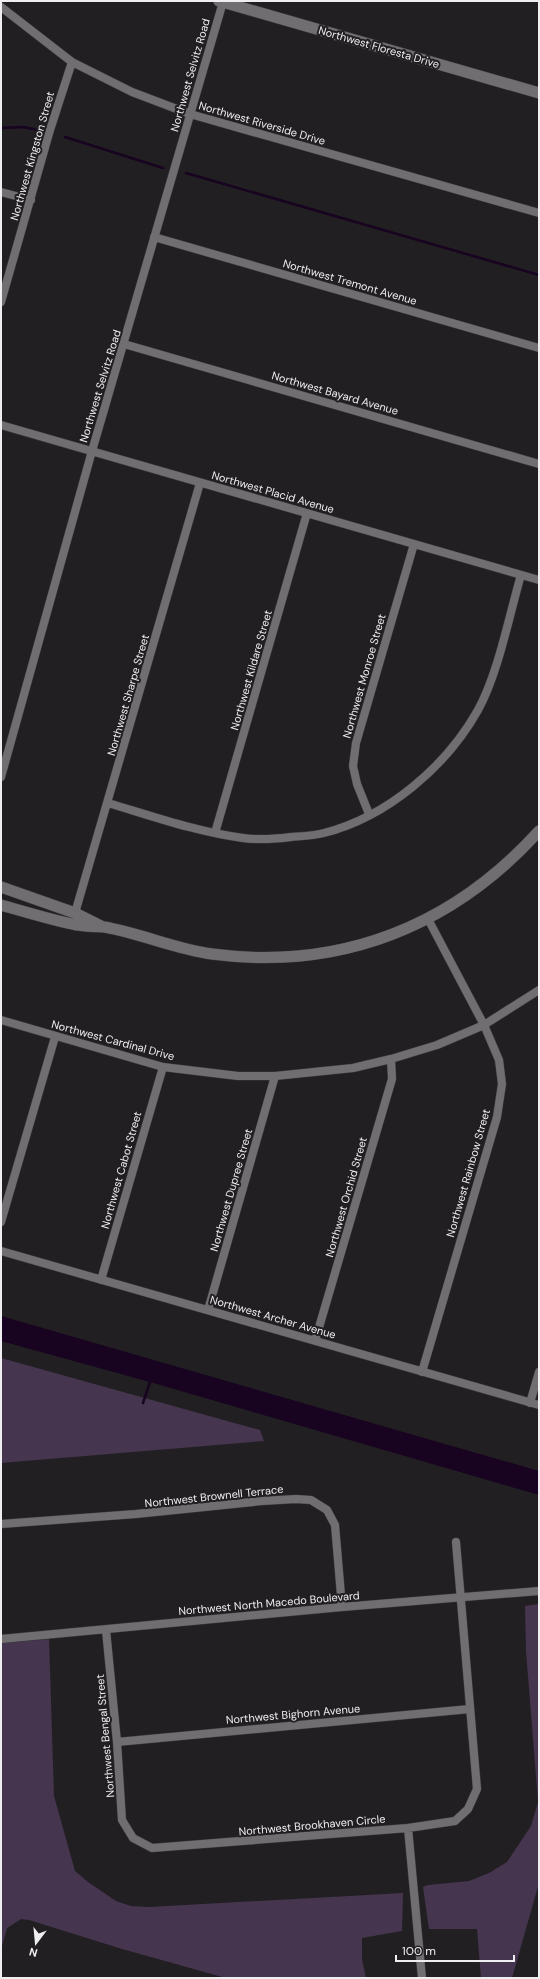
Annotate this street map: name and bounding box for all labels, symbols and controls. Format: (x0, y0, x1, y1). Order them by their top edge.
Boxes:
street label: Northwest Selvitz Road (167, 17, 213, 133)
street label: Northwest Floresta Drive (317, 23, 441, 71)
street label: Northwest Kingston Street (7, 90, 57, 222)
street label: Northwest Riverside Drive (197, 98, 327, 148)
street label: Northwest Tremont Avenue (281, 256, 419, 308)
street label: Northwest Selvitz Road (76, 328, 124, 444)
street label: Northwest Bayard Avenue (270, 368, 400, 418)
street label: Northwest Placid Avenue (210, 468, 336, 516)
street label: Northwest Kildare Street (227, 608, 275, 732)
street label: Northwest Monroe Street (340, 612, 388, 740)
street label: Northwest Sharpe Street (104, 633, 152, 757)
street label: Northwest Cardinal Drive (50, 1017, 176, 1063)
street label: Northwest Rainbow Street (443, 1107, 493, 1239)
street label: Northwest Cabot Street (98, 1110, 144, 1230)
street label: Northwest Dupree Street (207, 1127, 255, 1253)
street label: Northwest Orchid Street (322, 1135, 370, 1259)
street label: Northwest Archer Avenue (208, 1292, 338, 1342)
street label: Northwest Brownell Terrace (144, 1482, 284, 1510)
street label: Northwest North Macedo Boulevard (178, 1588, 360, 1618)
street label: Northwest Bengal Street (93, 1674, 117, 1798)
street label: Northwest Bighorn Avenue (225, 1701, 361, 1727)
street label: Northwest Brookhaven Circle (238, 1812, 386, 1838)
north arrow (16, 1923, 56, 1963)
scale bar (396, 1937, 514, 1963)
text: 100 m (402, 1943, 436, 1959)
text: N (27, 1945, 39, 1960)

